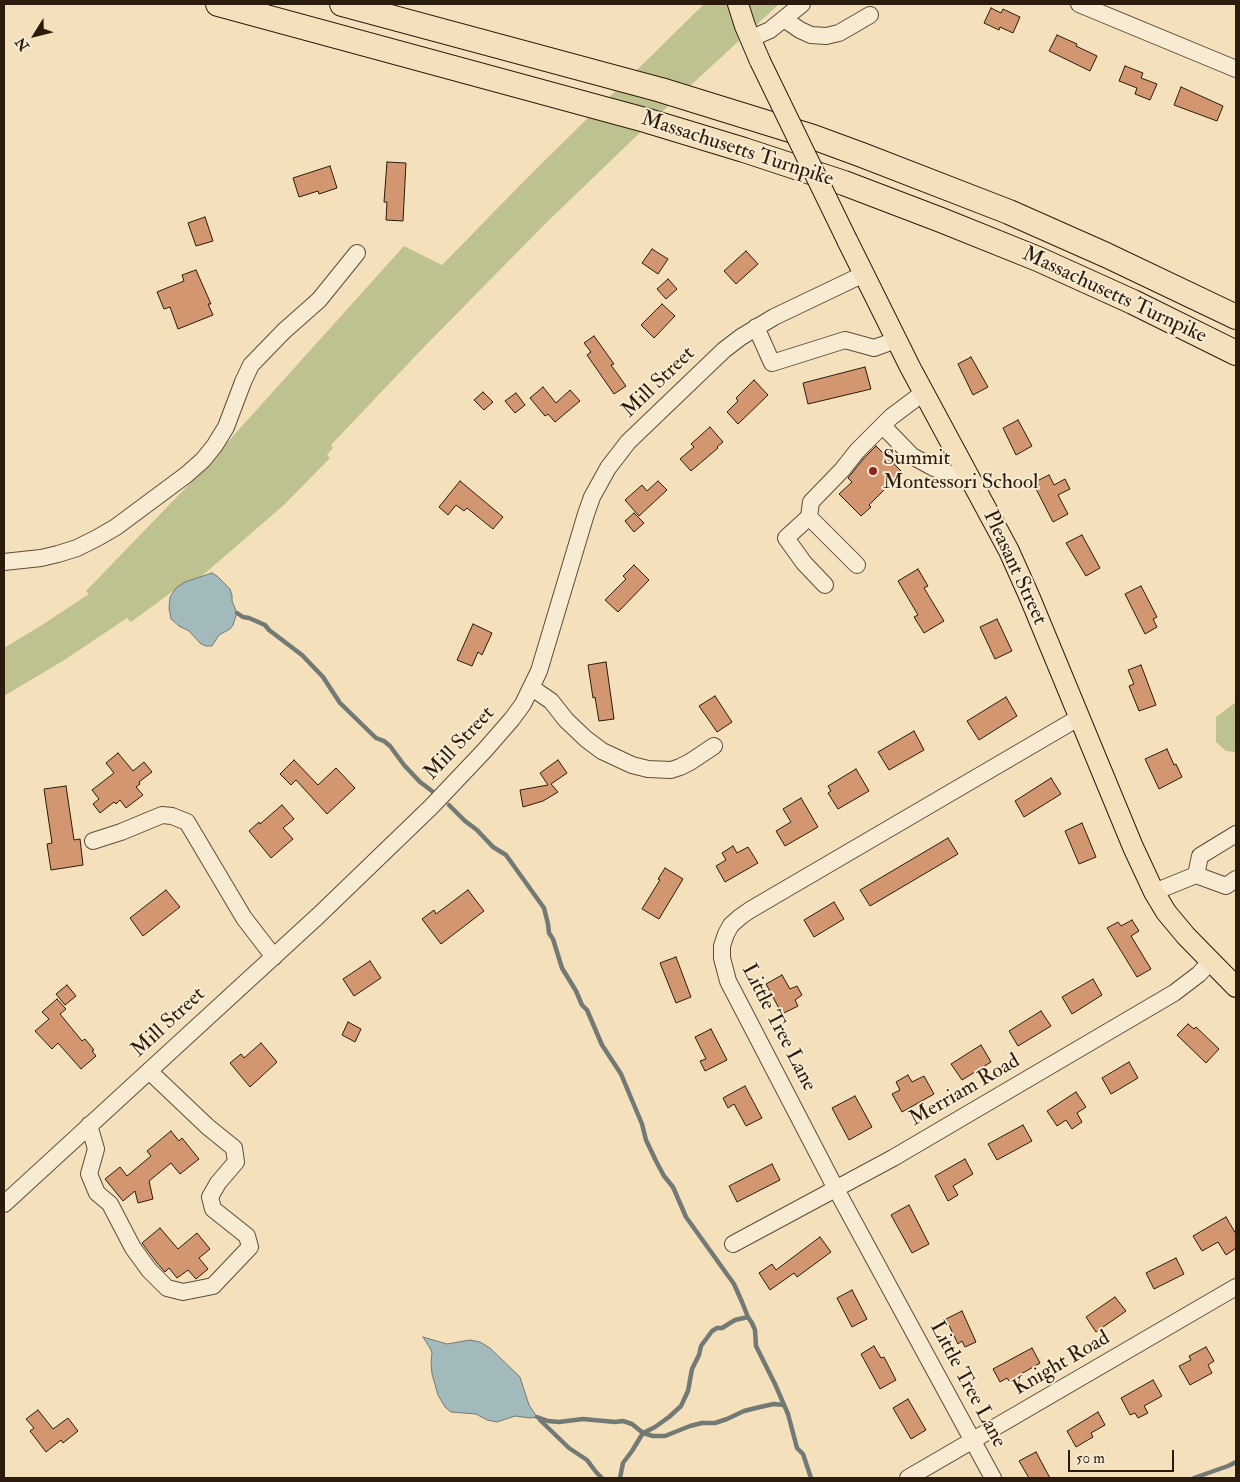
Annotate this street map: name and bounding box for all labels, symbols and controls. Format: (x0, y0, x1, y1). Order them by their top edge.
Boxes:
north arrow (10, 10, 60, 60)
text: N (12, 34, 33, 54)
street label: Massachusetts Turnpike (638, 107, 836, 193)
street label: Massachusetts Turnpike (1018, 242, 1210, 350)
street label: Mill Street (617, 342, 701, 424)
place label: Summit Montessori School (883, 446, 1038, 496)
marker: Summit Montessori School (867, 465, 879, 477)
street label: Pleasant Street (977, 507, 1051, 629)
street label: Mill Street (420, 702, 500, 786)
street label: Little Tree Lane (735, 960, 821, 1096)
street label: Mill Street (127, 983, 211, 1063)
street label: Merriam Road (905, 1049, 1025, 1133)
street label: Little Tree Lane (923, 1318, 1011, 1452)
street label: Knight Road (1009, 1326, 1115, 1402)
scale bar (1070, 1440, 1176, 1472)
text: 50 m (1076, 1449, 1105, 1468)

